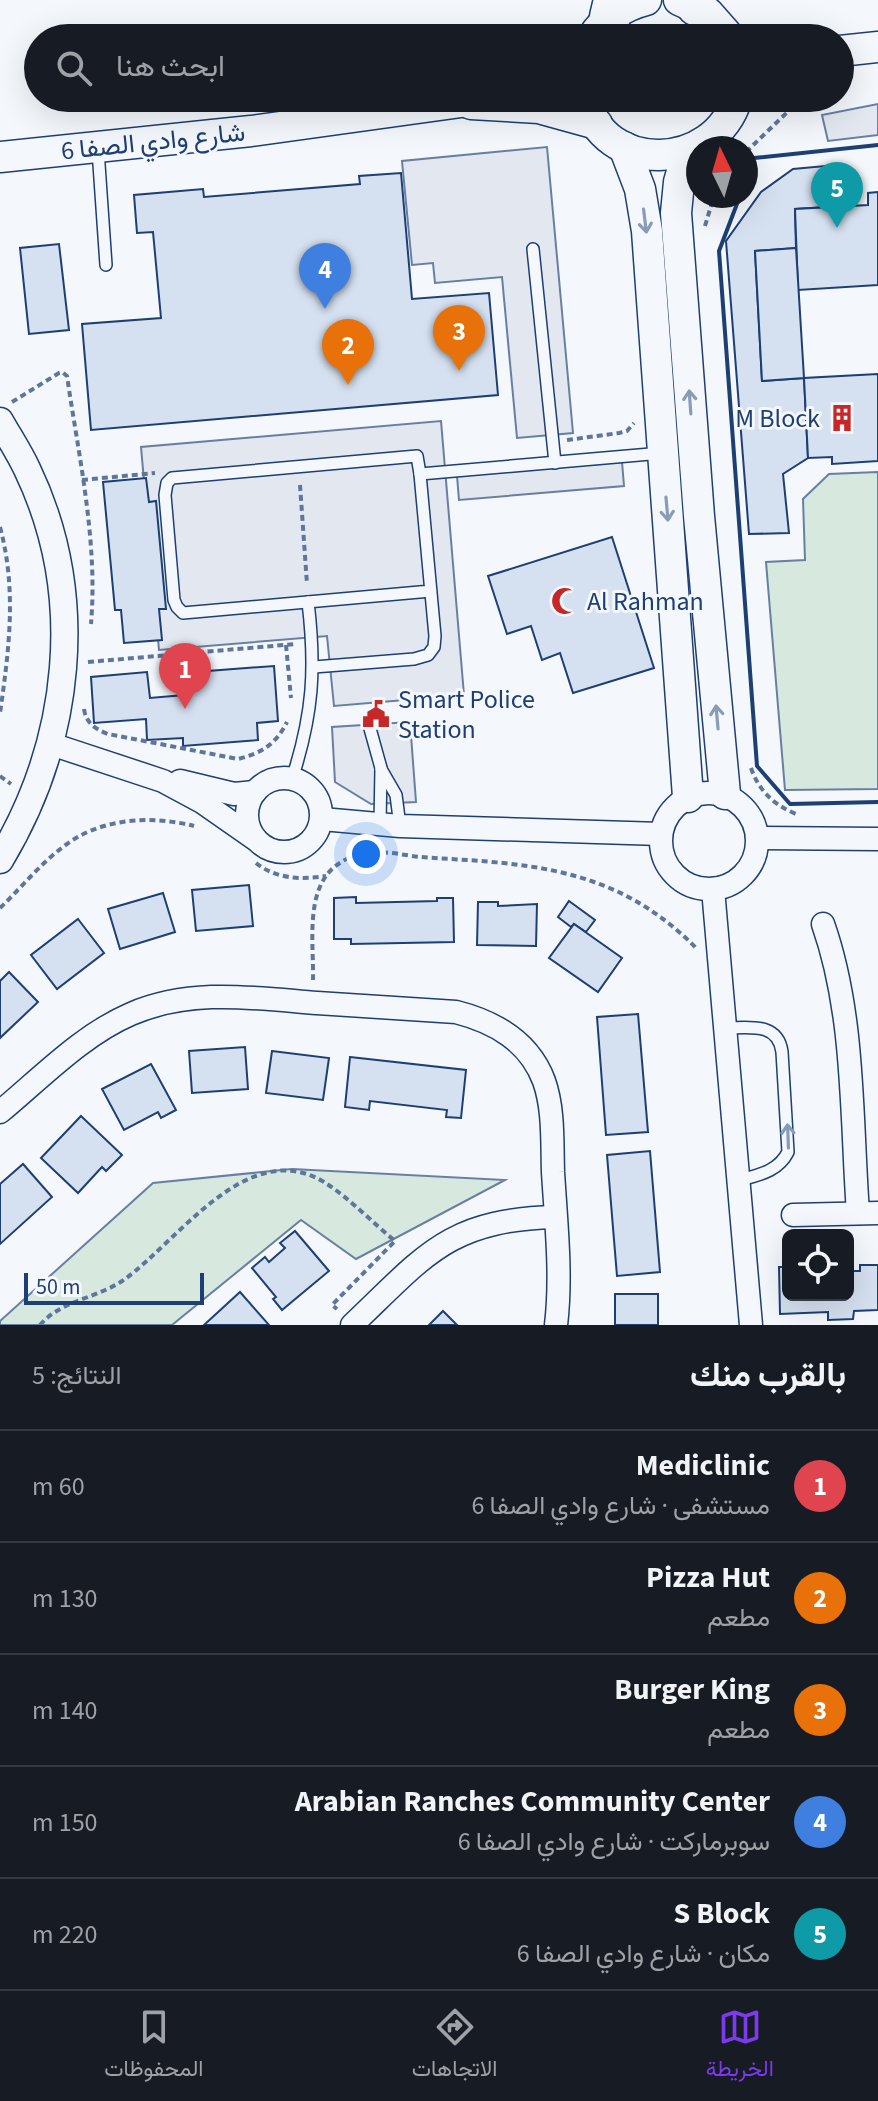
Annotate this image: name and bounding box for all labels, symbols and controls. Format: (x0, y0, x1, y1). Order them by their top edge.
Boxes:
search box (24, 24, 854, 112)
text: ابحث هنا (116, 45, 225, 88)
icon: search (52, 46, 96, 90)
street label: شارع وادي الصفا 6 (59, 113, 247, 172)
north arrow (686, 136, 758, 208)
pin: 5 (811, 162, 863, 228)
one-way arrow (638, 208, 653, 234)
pin: 4 (299, 243, 351, 309)
pin: 3 (433, 305, 485, 371)
pin: 2 (322, 319, 374, 385)
one-way arrow (682, 389, 697, 416)
place label: M Block (735, 400, 820, 437)
building icon: M Block (827, 403, 857, 433)
one-way arrow (659, 495, 674, 522)
place label: Al Rahman (587, 583, 704, 620)
mosque icon: Al Rahman (550, 586, 580, 616)
pin: 1 (159, 643, 211, 709)
place label: Smart Police Station (398, 681, 535, 748)
public building icon: Smart Police Station (361, 699, 391, 729)
one-way arrow (710, 704, 725, 731)
your location (346, 834, 386, 874)
one-way arrow (780, 1123, 796, 1150)
map controls (782, 1229, 854, 1301)
button: locate (782, 1229, 854, 1301)
scale bar (24, 1269, 204, 1305)
text: 50 m (36, 1271, 81, 1303)
text: بالقرب منك (690, 1351, 846, 1400)
text: النتائج: 5 (32, 1357, 122, 1394)
text: Mediclinic (636, 1444, 770, 1487)
text: 60 m (32, 1468, 85, 1505)
text: 1 (813, 1468, 827, 1505)
text: مستشفى · شارع وادي الصفا 6 (471, 1487, 770, 1524)
text: Pizza Hut (646, 1556, 770, 1599)
text: 130 m (32, 1580, 98, 1617)
text: 2 (813, 1580, 827, 1617)
text: مطعم (707, 1599, 770, 1636)
text: Burger King (614, 1668, 770, 1711)
text: 140 m (32, 1692, 98, 1729)
text: 3 (813, 1692, 827, 1729)
text: مطعم (707, 1711, 770, 1748)
text: Arabian Ranches Community Center (295, 1780, 770, 1823)
text: 150 m (32, 1804, 98, 1841)
text: 4 (813, 1804, 827, 1841)
text: سوبرماركت · شارع وادي الصفا 6 (458, 1823, 770, 1860)
text: S Block (673, 1892, 770, 1935)
text: 220 m (32, 1916, 98, 1953)
text: 5 (813, 1916, 827, 1953)
text: مكان · شارع وادي الصفا 6 (517, 1935, 770, 1972)
tab: المحفوظات (104, 2005, 203, 2088)
tab: الاتجاهات (412, 2005, 497, 2088)
tab: الخريطة (706, 2005, 774, 2088)

